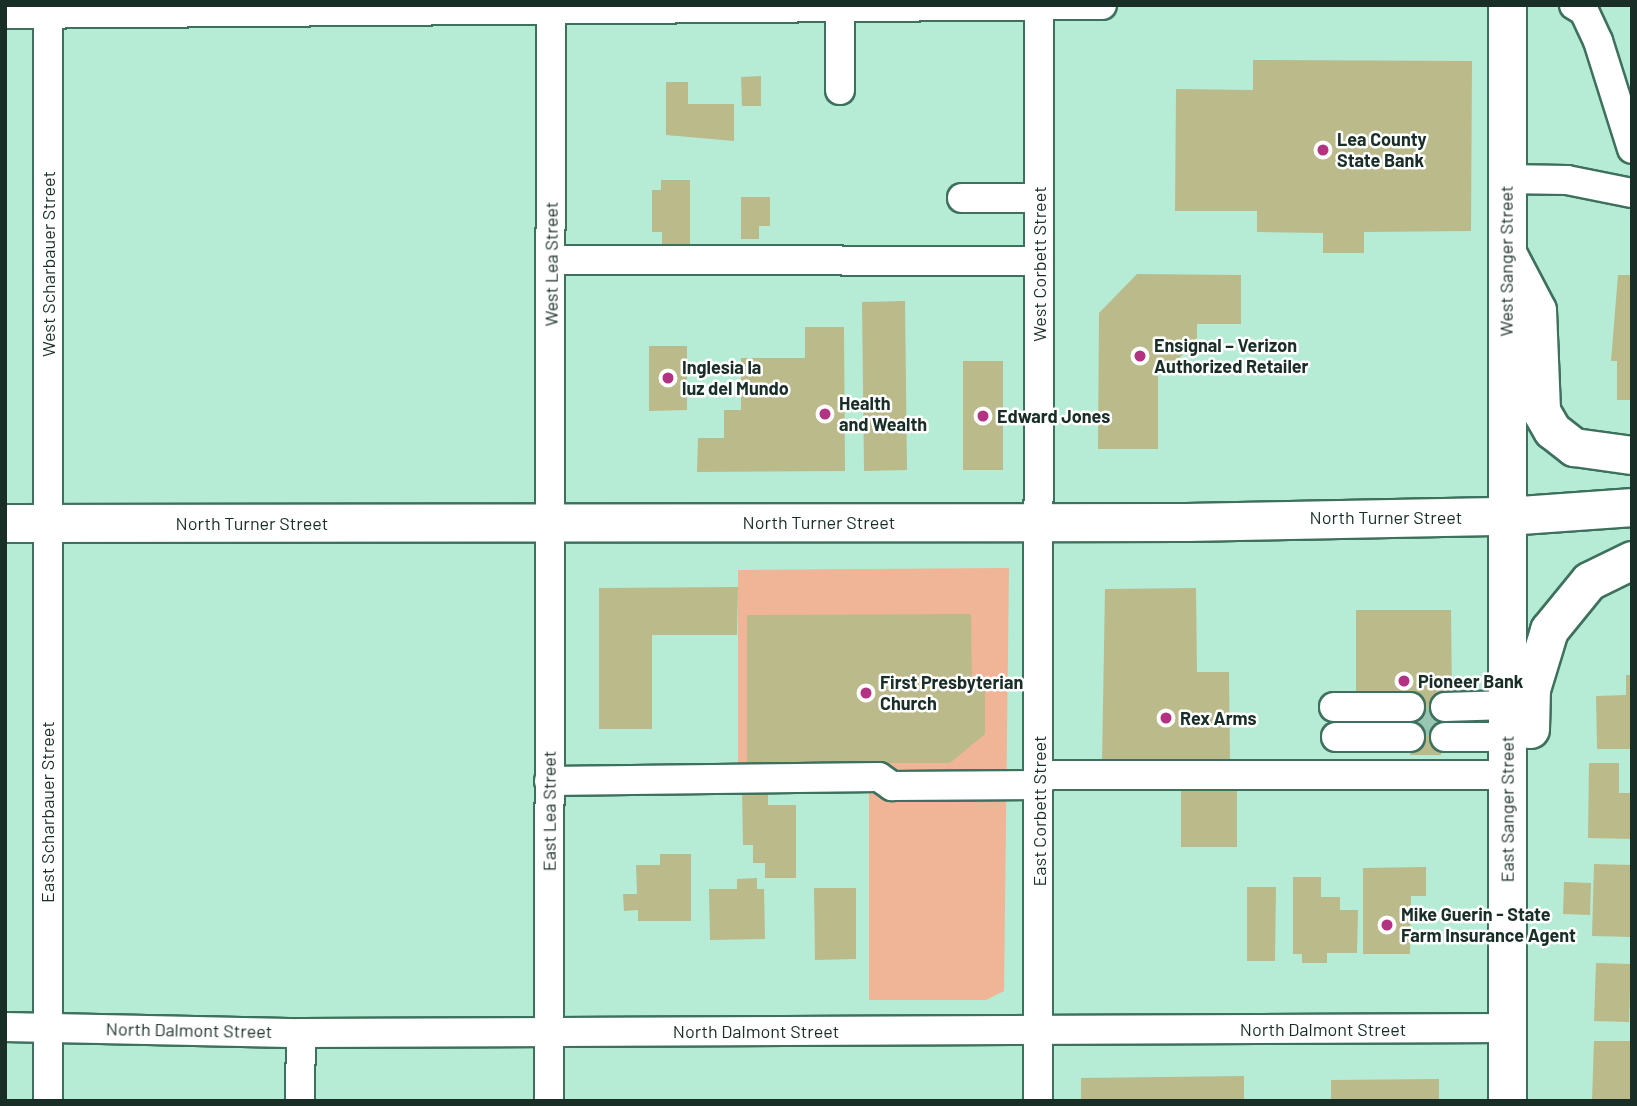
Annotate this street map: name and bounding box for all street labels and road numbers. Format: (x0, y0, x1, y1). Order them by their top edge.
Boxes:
street label: West Scharbauer Street (37, 171, 59, 357)
street label: West Sanger Street (1495, 185, 1517, 337)
street label: West Corbett Street (1028, 186, 1050, 342)
street label: West Lea Street (540, 202, 562, 326)
street label: North Turner Street (1310, 506, 1462, 528)
street label: North Turner Street (743, 511, 895, 533)
street label: North Turner Street (176, 512, 328, 534)
street label: East Scharbauer Street (36, 721, 58, 903)
street label: East Corbett Street (1028, 735, 1050, 887)
street label: East Sanger Street (1496, 736, 1518, 882)
street label: East Lea Street (538, 751, 560, 871)
street label: North Dalmont Street (106, 1018, 272, 1042)
street label: North Dalmont Street (1240, 1018, 1406, 1040)
street label: North Dalmont Street (673, 1020, 839, 1042)

